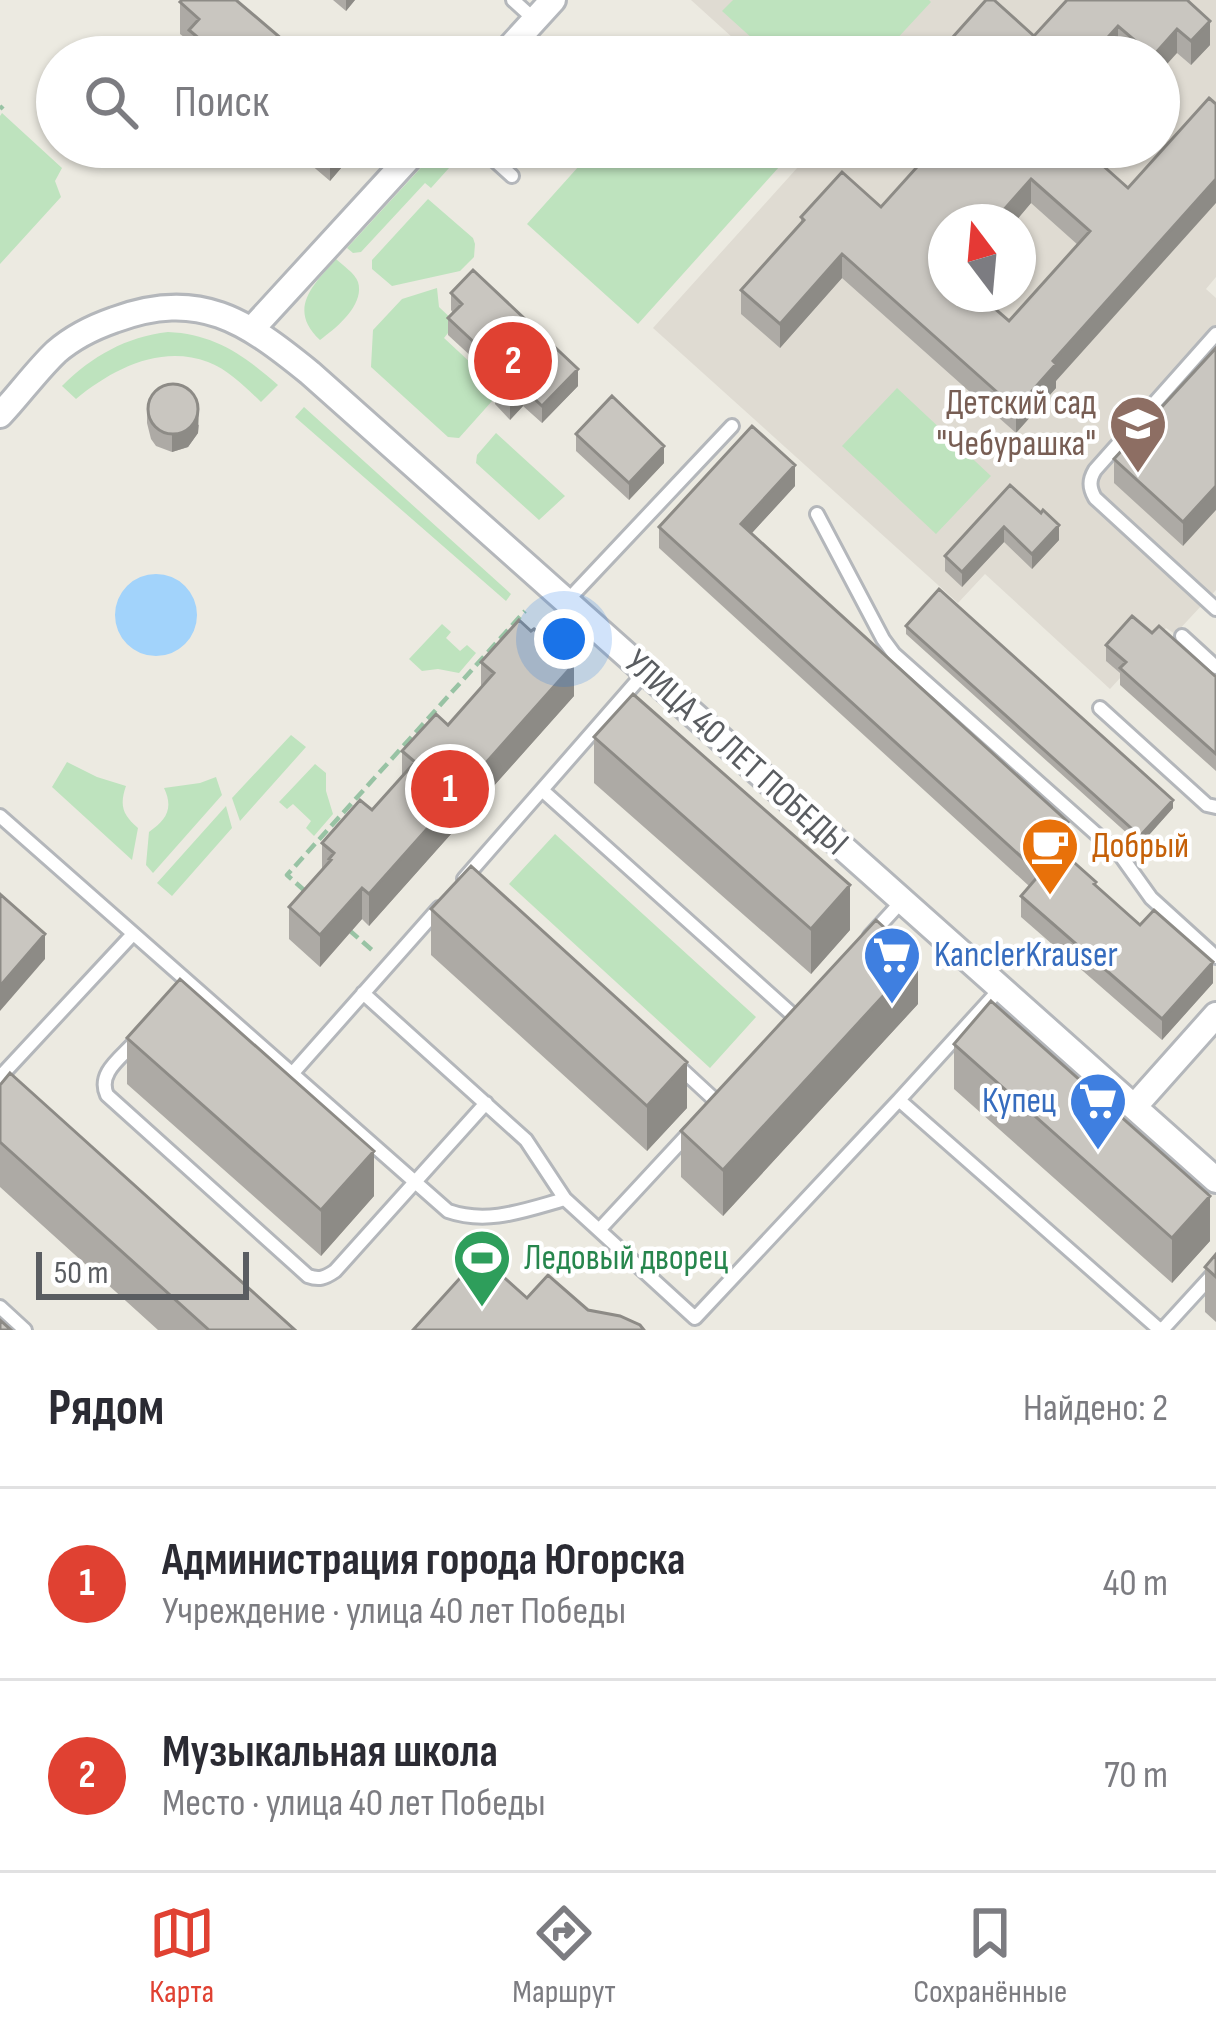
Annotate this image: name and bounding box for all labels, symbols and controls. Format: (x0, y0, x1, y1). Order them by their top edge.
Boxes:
search box (36, 36, 1180, 168)
icon: search (78, 69, 144, 135)
text: Поиск (174, 75, 269, 130)
north arrow (928, 204, 1036, 312)
pin: 2 (474, 316, 552, 406)
place label: Детский сад "Чебурашка" (937, 382, 1096, 466)
school or university icon: Детский сад "Чебурашка" (1107, 393, 1169, 475)
your location (534, 609, 594, 669)
street label: УЛИЦА 40 ЛЕТ ПОБЕДЫ (615, 641, 857, 865)
pin: 1 (411, 744, 489, 834)
cafe icon: Добрый (1019, 815, 1081, 897)
place label: Добрый (1092, 825, 1189, 868)
supermarket icon: KanclerKrauser (861, 924, 923, 1006)
place label: KanclerKrauser (934, 934, 1118, 977)
supermarket icon: Купец (1067, 1070, 1129, 1152)
place label: Купец (982, 1080, 1056, 1123)
sports icon: Ледовый дворец (451, 1227, 513, 1309)
place label: Ледовый дворец (524, 1237, 728, 1280)
scale bar (36, 1246, 249, 1299)
text: 50 m (54, 1253, 108, 1293)
text: Рядом (48, 1378, 164, 1439)
text: Найдено: 2 (1023, 1385, 1168, 1432)
text: Администрация города Югорска (162, 1533, 685, 1588)
text: 1 (79, 1560, 95, 1607)
text: 40 m (1103, 1560, 1168, 1607)
text: Учреждение · улица 40 лет Победы (162, 1588, 626, 1635)
text: Музыкальная школа (162, 1725, 498, 1780)
text: 2 (78, 1752, 96, 1799)
text: 70 m (1104, 1752, 1168, 1799)
text: Место · улица 40 лет Победы (162, 1780, 546, 1827)
tab: Карта (149, 1900, 215, 2012)
tab: Маршрут (512, 1900, 616, 2012)
tab: Сохранённые (913, 1900, 1067, 2012)

